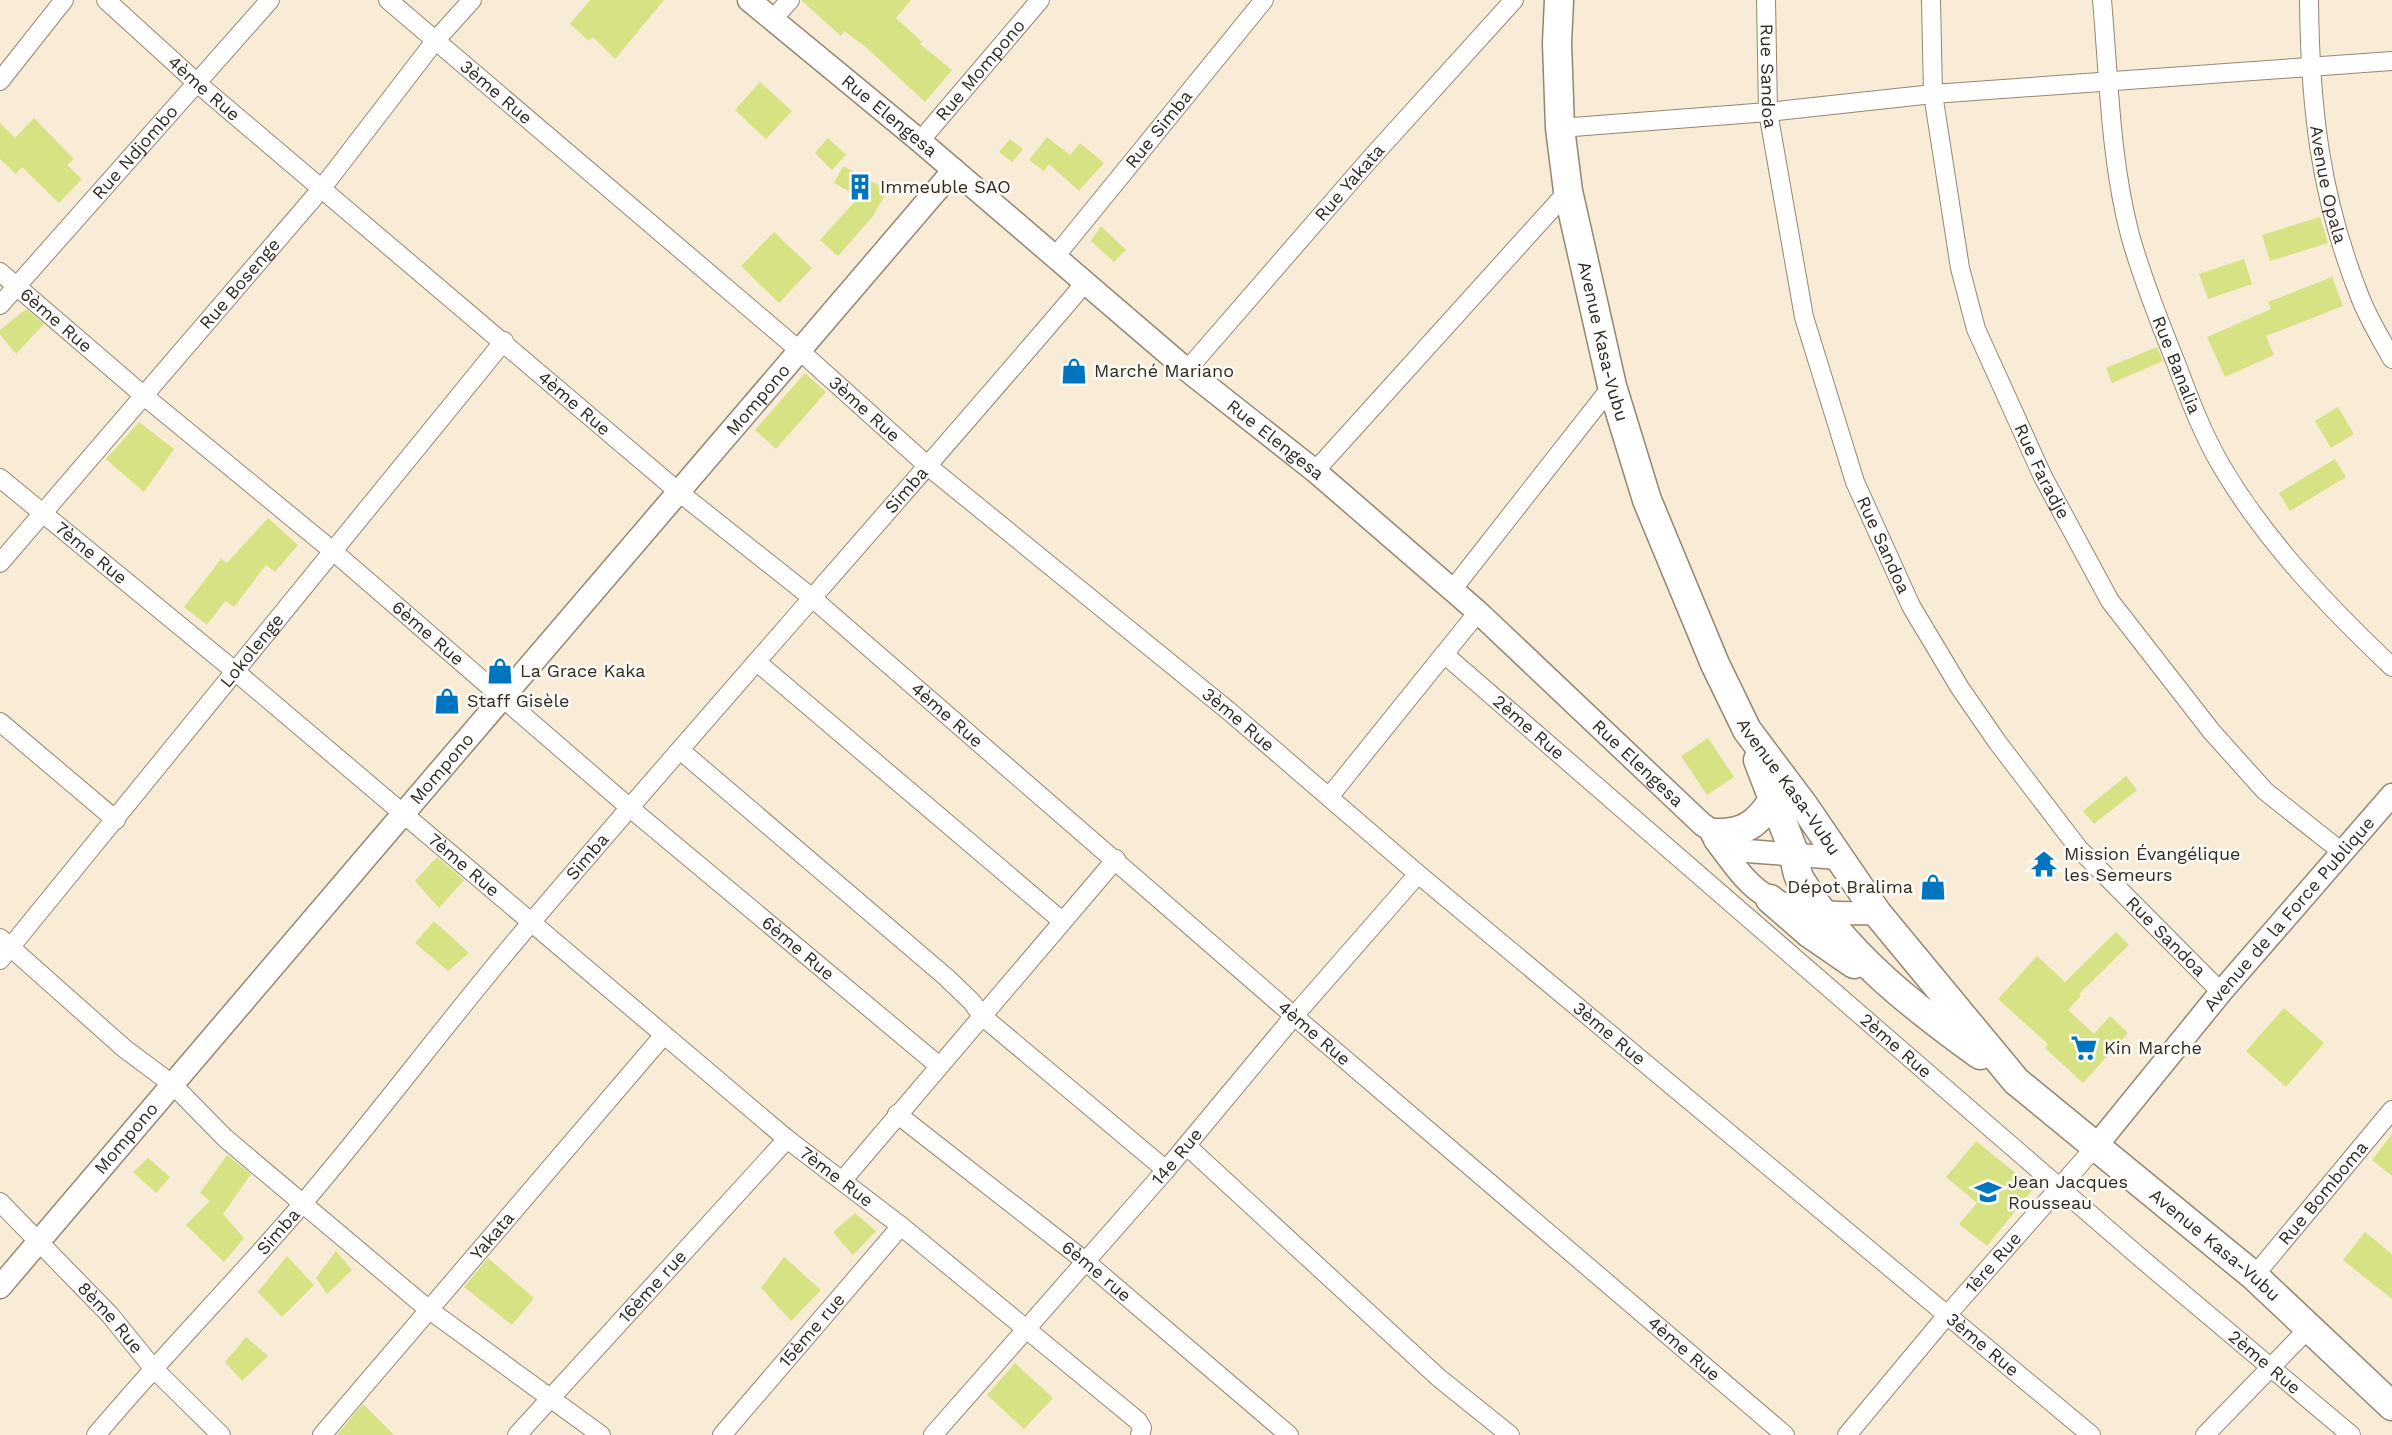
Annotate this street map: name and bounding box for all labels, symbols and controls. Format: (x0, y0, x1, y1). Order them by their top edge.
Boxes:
street label: Rue Mompono (931, 15, 1029, 125)
street label: Rue Sandoa (1756, 24, 1782, 130)
street label: 4ème Rue (164, 51, 245, 125)
street label: 3ème Rue (456, 55, 537, 128)
street label: Rue Elengesa (838, 70, 942, 161)
street label: Rue Simba (1120, 86, 1196, 172)
street label: Rue Ndjombo (88, 101, 182, 203)
street label: Avenue Opala (2306, 124, 2352, 246)
street label: Rue Yakata (1310, 140, 1388, 225)
building icon: Immeuble SAO (845, 172, 875, 202)
place label: Immeuble SAO (880, 176, 1011, 197)
street label: Rue Bosenge (195, 234, 284, 333)
street label: Avenue Kasa-Vubu (1574, 259, 1633, 424)
street label: 6ème Rue (16, 283, 97, 357)
street label: Rue Banalia (2148, 313, 2206, 417)
shop icon: Marché Mariano (1059, 356, 1089, 386)
street label: Mompono (721, 359, 794, 439)
place label: Marché Mariano (1094, 360, 1234, 381)
street label: 4ème Rue (534, 366, 615, 439)
street label: 3ème Rue (825, 371, 905, 446)
street label: Rue Elengesa (1223, 395, 1329, 484)
street label: Rue Faradje (2010, 420, 2075, 522)
street label: Simba (880, 462, 932, 517)
street label: Rue Sandoa (1853, 493, 1915, 597)
street label: 7ème Rue (51, 517, 132, 588)
street label: 6ème Rue (388, 596, 468, 670)
street label: Lokolenge (215, 609, 288, 691)
shop icon: La Grace Kaka (485, 656, 515, 686)
place label: La Grace Kaka (520, 660, 646, 681)
street label: 4ème Rue (907, 678, 988, 751)
street label: 3ème Rue (1198, 683, 1279, 756)
shop icon: Staff Gisèle (432, 686, 462, 716)
place label: Staff Gisèle (467, 690, 569, 711)
street label: 2ème Rue (1489, 690, 1569, 764)
street label: Rue Elengesa (1588, 715, 1688, 811)
street label: Avenue Kasa-Vubu (1733, 715, 1845, 859)
street label: Mompono (405, 728, 478, 808)
street label: Avenue de la Force Publique (2199, 812, 2378, 1015)
street label: 7ème Rue (424, 829, 504, 901)
street label: Simba (561, 829, 613, 884)
place label: Mission Évangélique les Semeurs (2064, 843, 2240, 885)
temple icon: Mission Évangélique les Semeurs (2029, 849, 2059, 879)
shop icon: Dépot Bralima (1918, 872, 1948, 902)
place label: Dépot Bralima (1787, 876, 1913, 897)
street label: Rue Sandoa (2122, 892, 2210, 981)
street label: 6ème Rue (758, 911, 839, 984)
street label: 4ème Rue (1274, 996, 1355, 1070)
street label: 3ème Rue (1569, 997, 1650, 1069)
street label: 2ème Rue (1856, 1009, 1936, 1082)
supermarket icon: Kin Marche (2069, 1033, 2099, 1063)
place label: Kin Marche (2104, 1037, 2202, 1058)
street label: Mompono (89, 1098, 162, 1178)
street label: 14e Rue (1147, 1124, 1206, 1189)
street label: Rue Bomboma (2273, 1136, 2372, 1249)
street label: 7ème Rue (796, 1142, 878, 1211)
place label: Jean Jacques Rousseau (2008, 1171, 2128, 1213)
school or university icon: Jean Jacques Rousseau (1973, 1177, 2003, 1207)
street label: Avenue Kasa-Vubu (2146, 1184, 2285, 1305)
street label: Simba (252, 1204, 304, 1259)
street label: Yakata (465, 1207, 518, 1264)
street label: 1ère Rue (1960, 1228, 2025, 1297)
street label: 6ème rue (1058, 1236, 1136, 1306)
street label: 16ème rue (614, 1245, 690, 1327)
street label: 8ème Rue (74, 1277, 148, 1357)
street label: 15ème rue (774, 1289, 849, 1371)
street label: 3ème Rue (1942, 1308, 2023, 1380)
street label: 4ème Rue (1644, 1312, 1725, 1385)
street label: 2ème Rue (2225, 1326, 2305, 1398)

